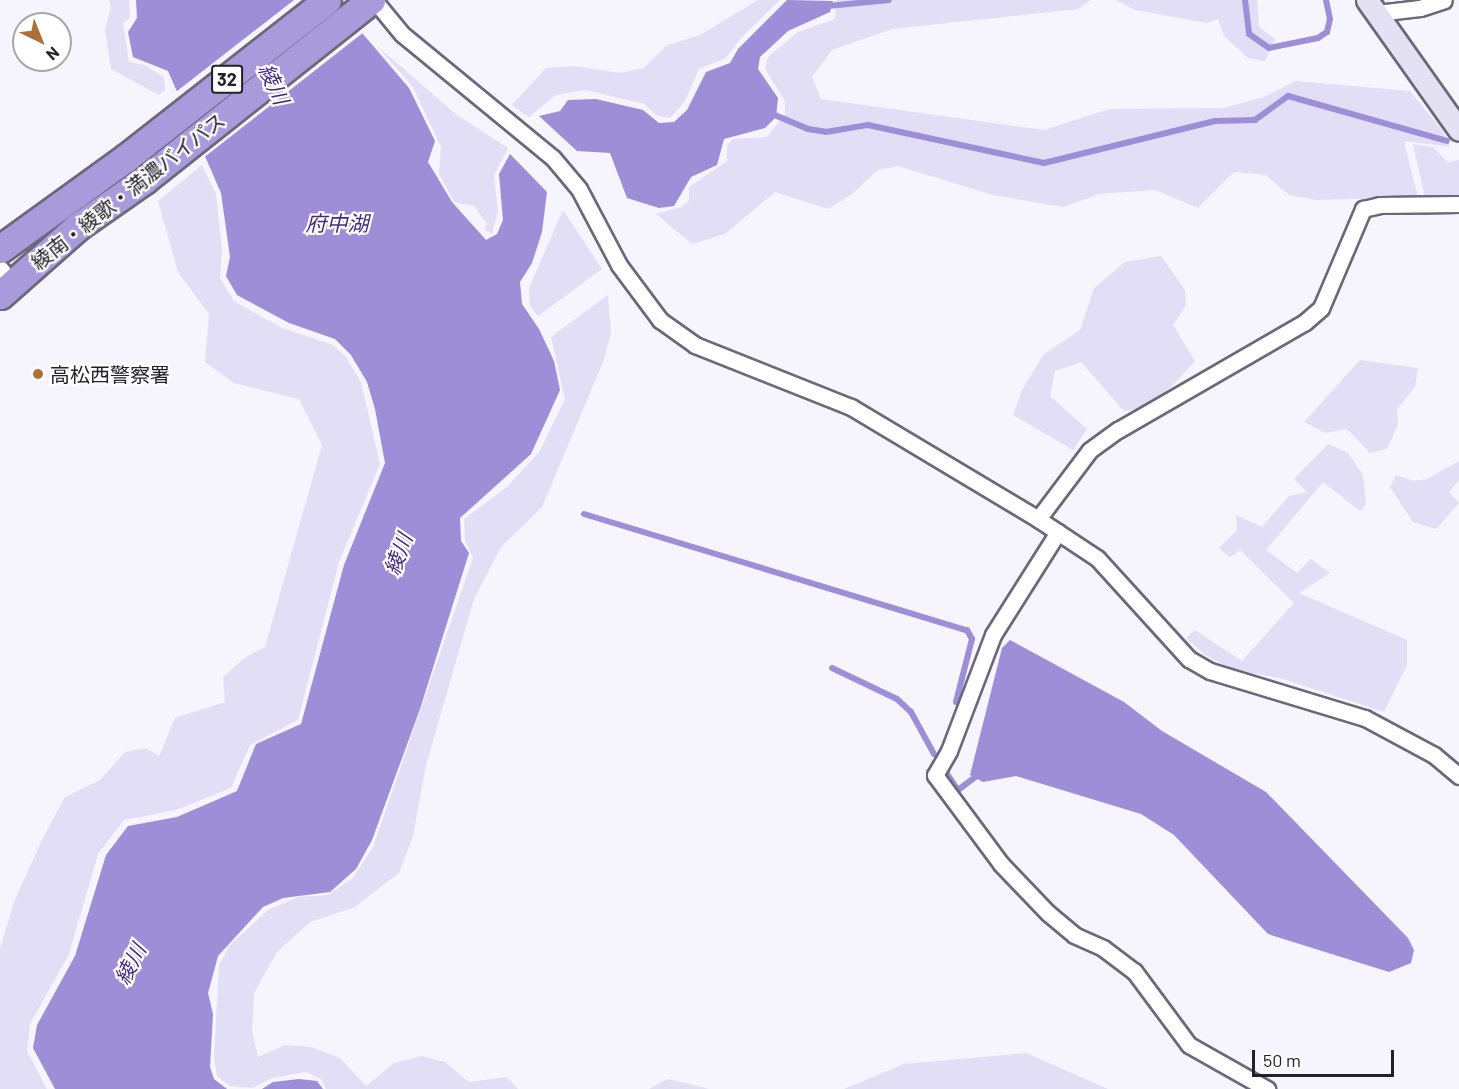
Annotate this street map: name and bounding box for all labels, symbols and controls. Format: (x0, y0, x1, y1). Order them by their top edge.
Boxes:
north arrow (12, 12, 72, 72)
text: N (43, 43, 64, 65)
water label: 綾川 (254, 60, 294, 108)
road number: 32 (210, 64, 244, 94)
street label: 綾南・綾歌・満濃バイパス (26, 108, 230, 274)
water label: 府中湖 (306, 210, 368, 236)
place label: 高松西警察署 (50, 362, 170, 386)
marker: 高松西警察署 (31, 367, 45, 381)
water label: 綾川 (379, 530, 417, 578)
water label: 綾川 (109, 940, 151, 988)
scale bar (1255, 1038, 1398, 1076)
text: 50 m (1263, 1049, 1301, 1071)

